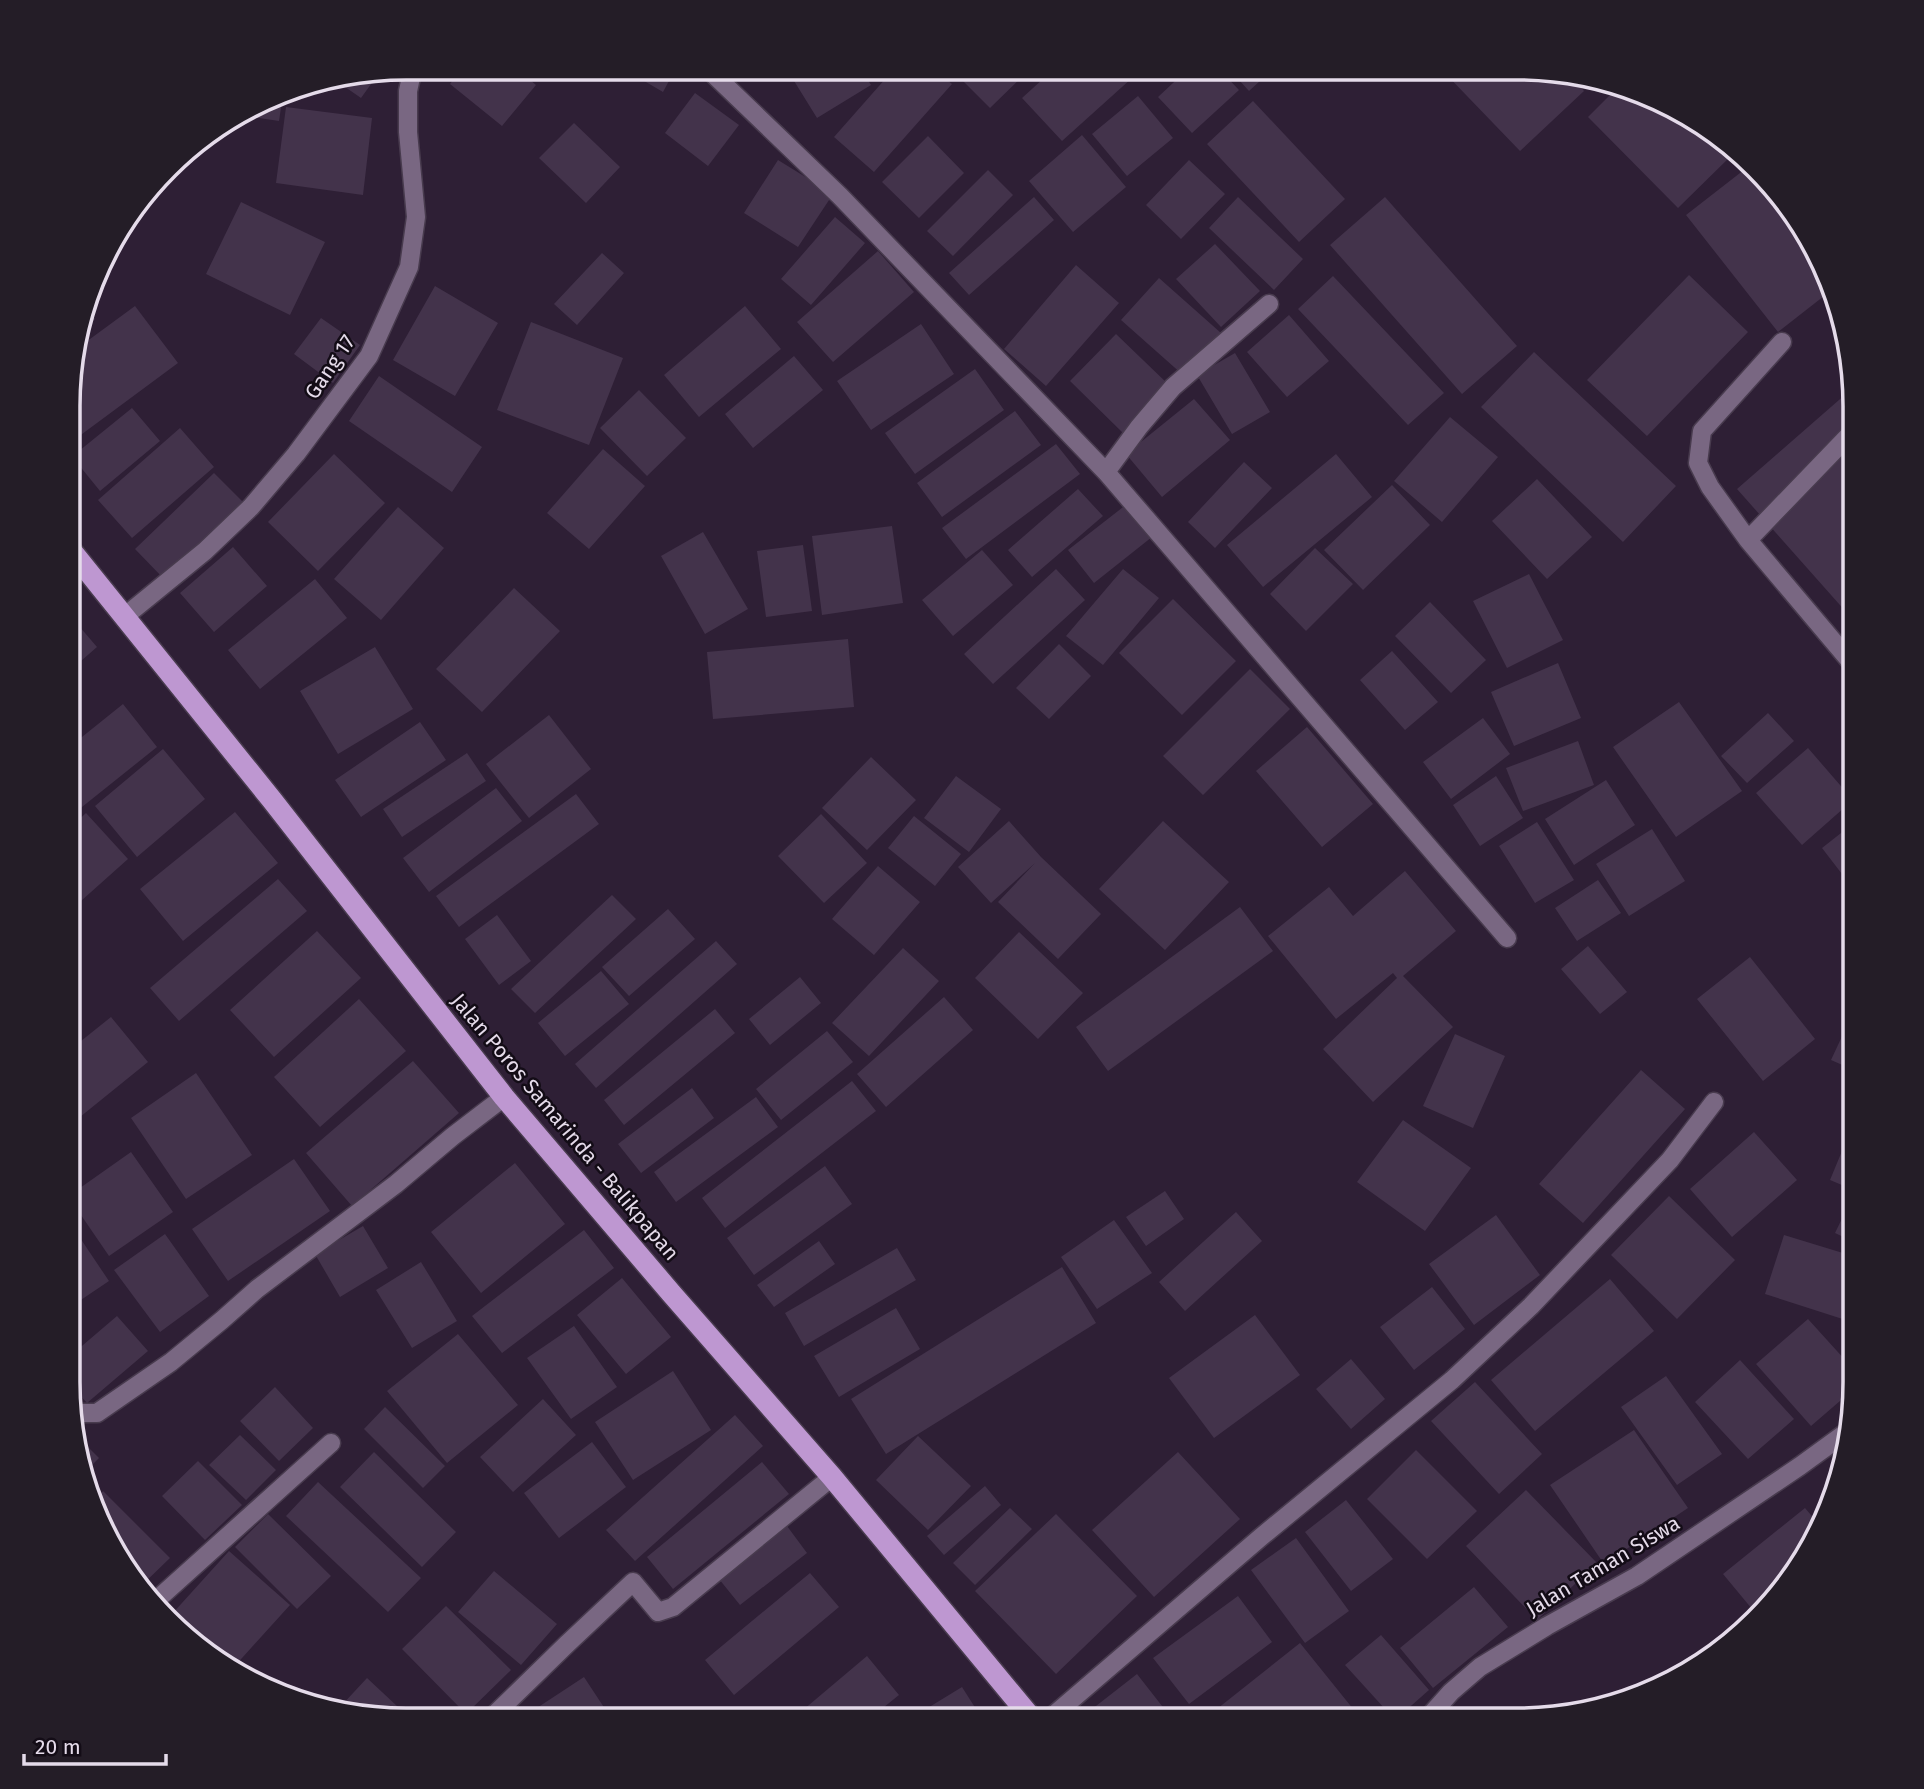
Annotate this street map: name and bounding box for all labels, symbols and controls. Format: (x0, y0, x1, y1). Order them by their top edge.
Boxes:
street label: Gang 17 (299, 330, 361, 404)
street label: Jalan Poros Samarinda - Balikpapan (446, 988, 684, 1266)
street label: Jalan Taman Siswa (1521, 1510, 1685, 1622)
scale bar (24, 1722, 166, 1766)
text: 20 m (35, 1734, 81, 1760)

